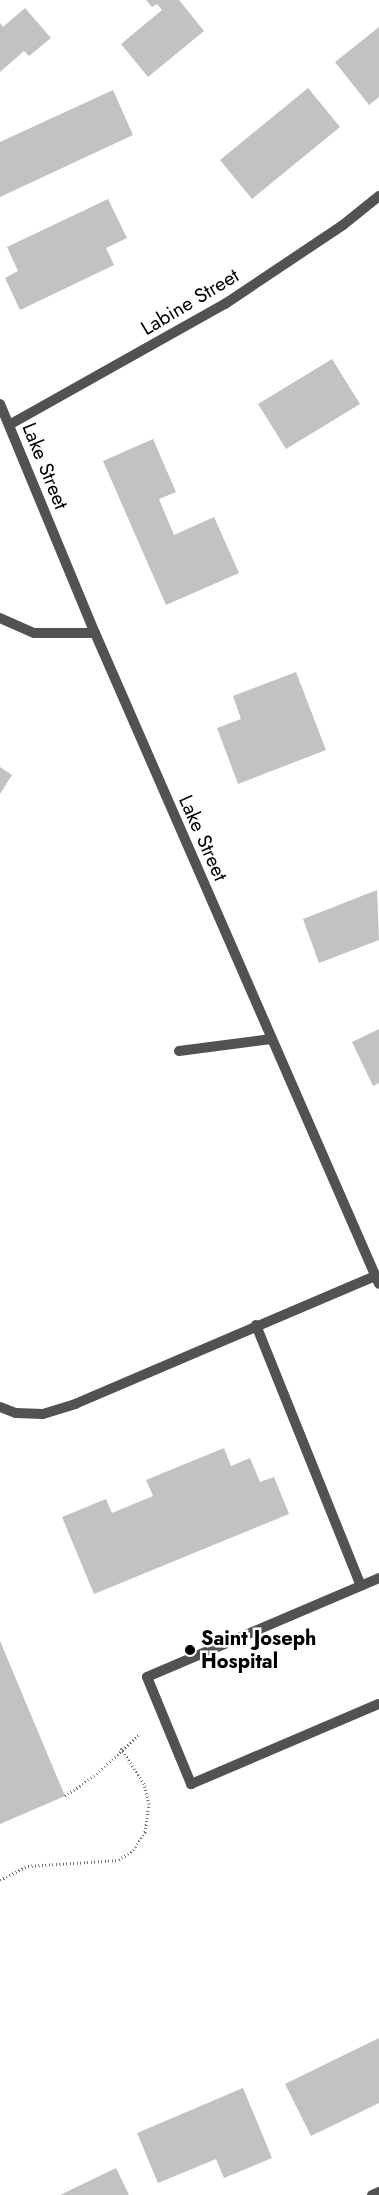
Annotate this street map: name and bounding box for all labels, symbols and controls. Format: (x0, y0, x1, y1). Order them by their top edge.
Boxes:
street label: Labine Street (137, 263, 243, 341)
street label: Lake Street (17, 419, 73, 513)
street label: Lake Street (174, 791, 232, 885)
place label: Saint Joseph Hospital (201, 1626, 316, 1673)
marker: Saint Joseph Hospital (183, 1643, 197, 1657)

